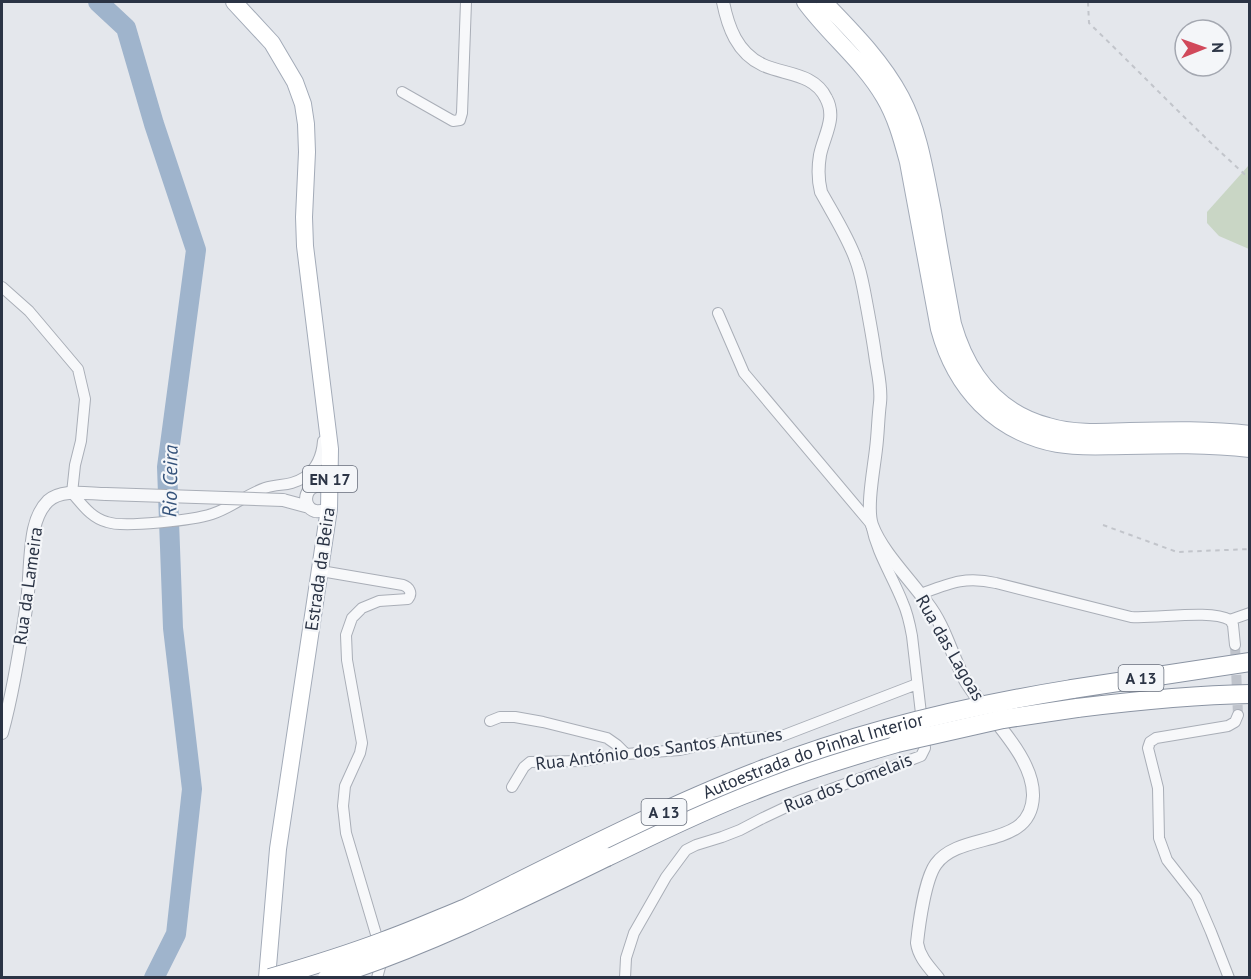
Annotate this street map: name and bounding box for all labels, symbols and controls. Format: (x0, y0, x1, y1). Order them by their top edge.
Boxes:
north arrow (1173, 18, 1233, 78)
text: N (1208, 42, 1228, 53)
water label: Rio Ceira (156, 444, 184, 517)
road number: EN 17 (303, 466, 357, 492)
street label: Estrada da Beira (299, 506, 340, 632)
street label: Rua da Lameira (8, 525, 47, 646)
street label: Rua das Lagoas (911, 591, 990, 705)
road number: A 13 (1118, 665, 1164, 691)
street label: Autoestrada do Pinhal Interior (699, 708, 926, 804)
street label: Rua António dos Santos Antunes (534, 722, 784, 775)
street label: Rua dos Comelais (781, 748, 915, 818)
road number: A 13 (642, 799, 686, 825)

